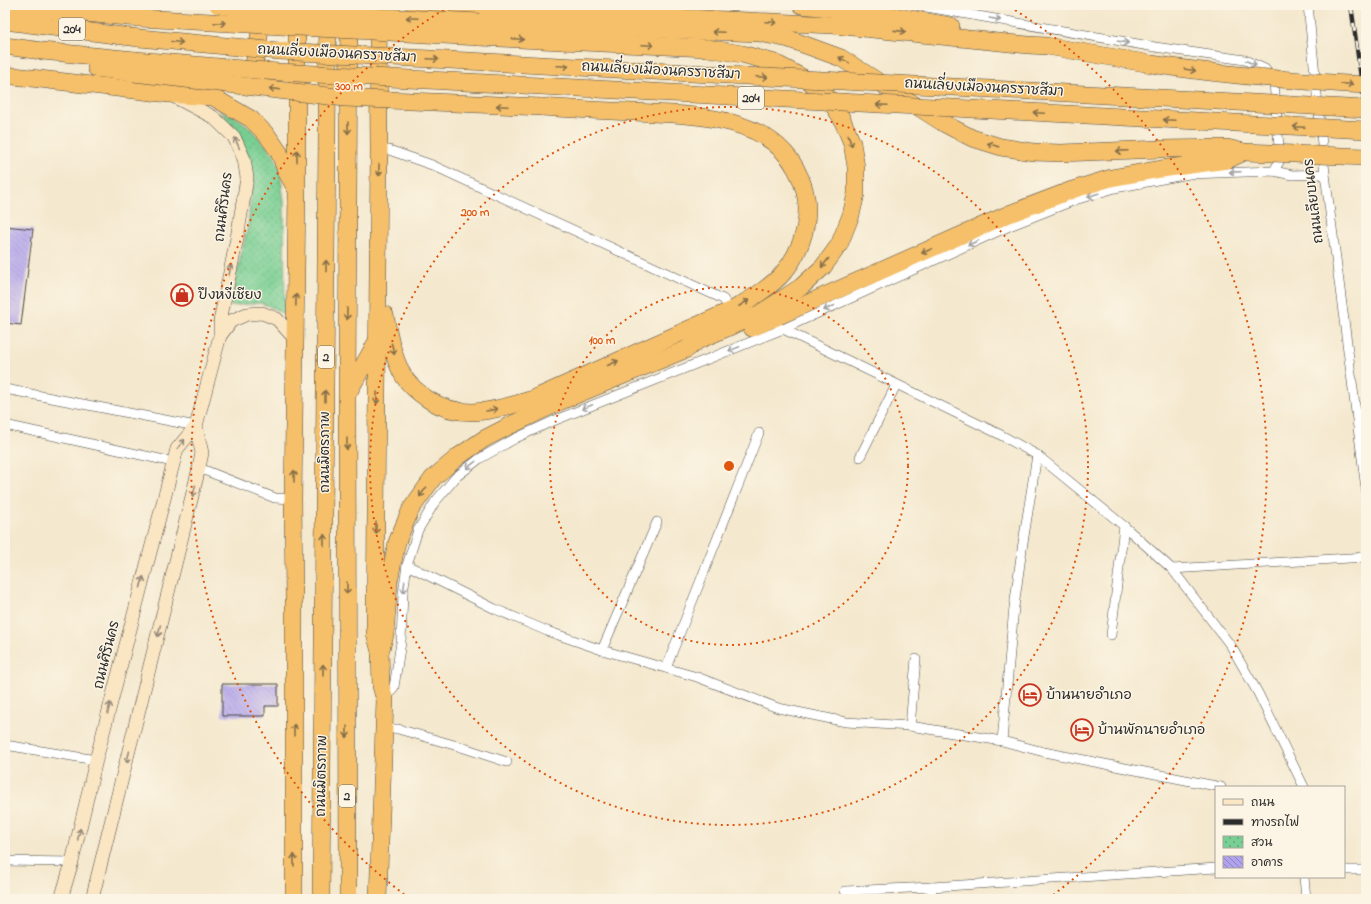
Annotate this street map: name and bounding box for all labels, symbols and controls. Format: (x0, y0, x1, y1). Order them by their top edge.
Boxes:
one-way arrow (406, 15, 419, 22)
one-way arrow (988, 15, 1001, 23)
road number: 204 (59, 18, 85, 40)
one-way arrow (764, 18, 777, 26)
one-way arrow (213, 19, 226, 26)
one-way arrow (893, 27, 906, 35)
one-way arrow (712, 28, 725, 35)
street label: ถนนเลี่ยงเมืองนครราชสีมา (257, 35, 417, 69)
one-way arrow (511, 35, 524, 43)
one-way arrow (170, 38, 183, 45)
one-way arrow (1116, 38, 1129, 46)
one-way arrow (641, 42, 654, 49)
street label: ถนนเลี่ยงเมืองนครราชสีมา (581, 52, 741, 86)
one-way arrow (426, 56, 439, 63)
one-way arrow (838, 56, 850, 63)
one-way arrow (1244, 60, 1256, 67)
one-way arrow (556, 63, 569, 70)
one-way arrow (1183, 66, 1196, 74)
street label: ถนนเลี่ยงเมืองนครราชสีมา (904, 69, 1064, 103)
one-way arrow (755, 73, 768, 80)
text: 300 m (334, 78, 364, 96)
one-way arrow (1340, 81, 1353, 88)
one-way arrow (269, 86, 282, 93)
road number: 204 (738, 87, 764, 109)
one-way arrow (876, 101, 889, 108)
one-way arrow (496, 102, 509, 109)
one-way arrow (1033, 109, 1046, 117)
one-way arrow (1163, 116, 1176, 123)
one-way arrow (344, 121, 352, 134)
one-way arrow (1293, 123, 1306, 130)
one-way arrow (847, 135, 855, 147)
one-way arrow (233, 138, 240, 150)
one-way arrow (986, 141, 999, 148)
one-way arrow (1116, 147, 1129, 154)
one-way arrow (293, 150, 301, 163)
street label: ถนนเลียบนคร (1298, 157, 1330, 245)
one-way arrow (375, 163, 383, 176)
one-way arrow (1229, 168, 1242, 176)
street label: ถนนศิรินคร (209, 171, 239, 243)
one-way arrow (1087, 192, 1100, 199)
text: 200 m (460, 204, 490, 222)
one-way arrow (967, 240, 979, 247)
one-way arrow (922, 247, 934, 255)
one-way arrow (821, 257, 830, 268)
one-way arrow (322, 260, 330, 273)
one-way arrow (227, 264, 235, 277)
place label: ปึงหงี่เชียง (197, 281, 262, 306)
shop icon: ปึงหงี่เชียง (169, 282, 195, 308)
one-way arrow (292, 294, 300, 307)
one-way arrow (738, 299, 749, 307)
one-way arrow (823, 305, 835, 312)
one-way arrow (343, 307, 351, 320)
text: 100 m (589, 332, 616, 350)
one-way arrow (390, 342, 397, 355)
one-way arrow (728, 345, 740, 353)
road number: 2 (318, 346, 334, 368)
one-way arrow (606, 359, 618, 366)
one-way arrow (321, 390, 329, 403)
one-way arrow (373, 391, 381, 404)
one-way arrow (581, 404, 593, 412)
one-way arrow (485, 406, 498, 414)
street label: ถนนมิตรภาพ (315, 411, 336, 493)
one-way arrow (343, 437, 351, 450)
one-way arrow (177, 439, 186, 450)
centre of rings (722, 459, 736, 473)
one-way arrow (466, 460, 476, 469)
one-way arrow (290, 470, 298, 483)
one-way arrow (189, 484, 197, 497)
one-way arrow (419, 487, 427, 498)
one-way arrow (372, 521, 380, 534)
one-way arrow (320, 534, 328, 547)
one-way arrow (139, 576, 146, 589)
one-way arrow (400, 580, 408, 593)
one-way arrow (343, 581, 351, 594)
street label: ถนนศิรินคร (88, 618, 126, 692)
one-way arrow (155, 624, 162, 637)
one-way arrow (319, 664, 327, 677)
hotel icon: บ้านนายอำเภอ (1017, 682, 1043, 708)
place label: บ้านนายอำเภอ (1046, 685, 1132, 706)
one-way arrow (106, 702, 114, 715)
hotel icon: บ้านพักนายอำเภอ (1069, 717, 1095, 743)
place label: บ้านพักนายอำเภอ (1098, 720, 1205, 741)
one-way arrow (290, 724, 298, 737)
one-way arrow (343, 725, 351, 738)
street label: ถนนมิตรภาพ (311, 735, 333, 817)
one-way arrow (124, 750, 131, 763)
road number: 2 (339, 785, 355, 807)
legend (1215, 786, 1345, 878)
text: ถนน (1251, 794, 1275, 812)
text: ทางรถไฟ (1251, 814, 1299, 832)
one-way arrow (75, 828, 83, 841)
text: สวน (1251, 834, 1272, 852)
one-way arrow (290, 854, 298, 867)
text: อาคาร (1251, 854, 1283, 872)

